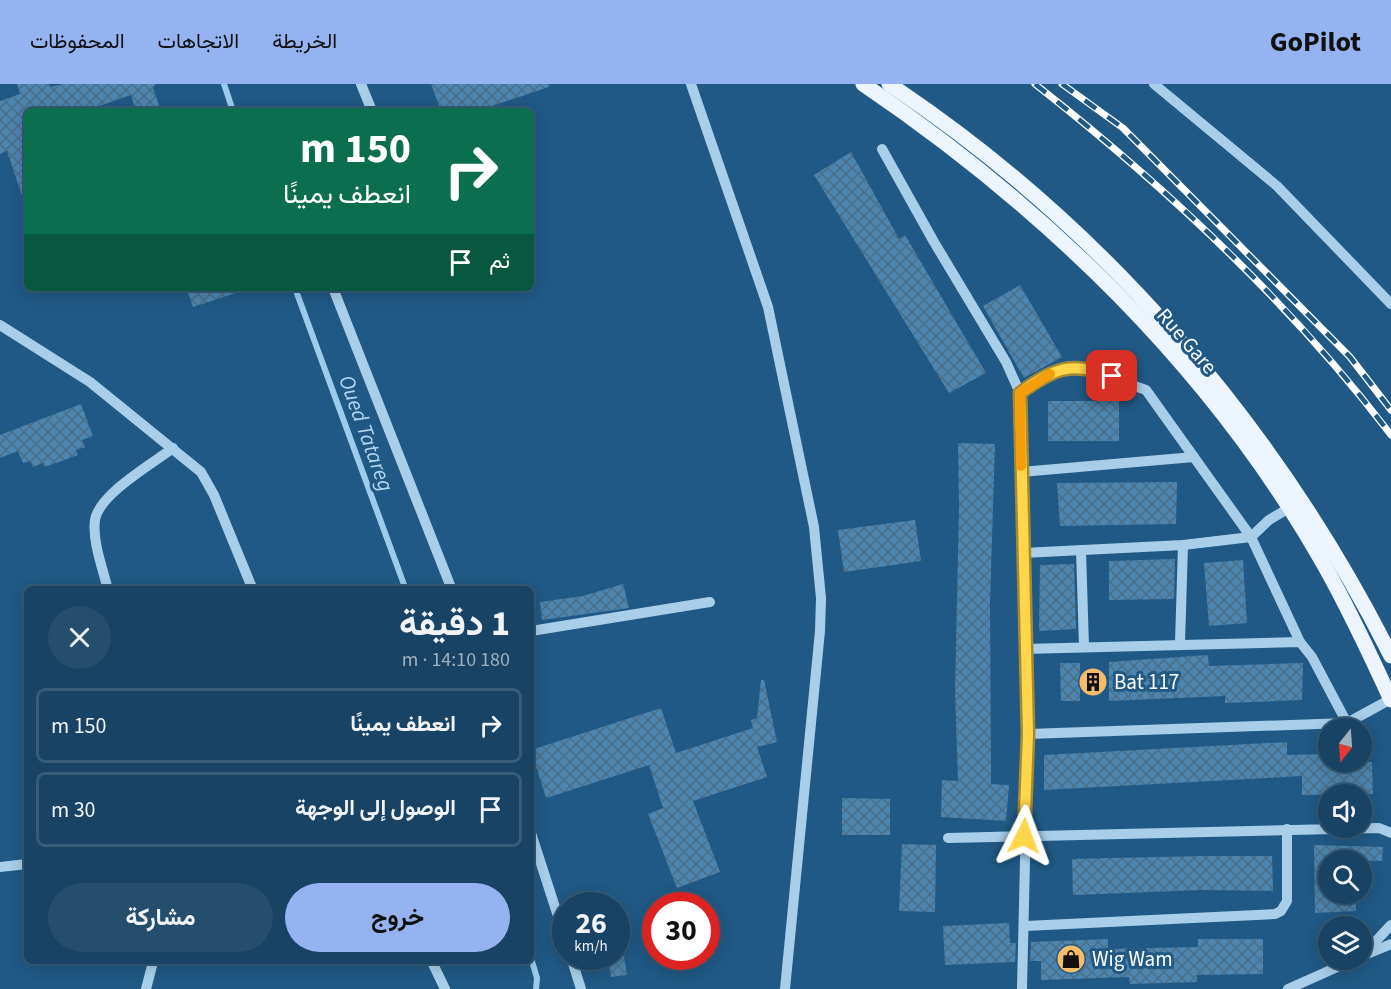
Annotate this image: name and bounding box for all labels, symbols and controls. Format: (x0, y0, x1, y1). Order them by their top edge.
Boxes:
text: GoPilot (1270, 22, 1361, 62)
text: المحفوظات (30, 26, 125, 56)
text: الاتجاهات (158, 26, 239, 56)
text: الخريطة (272, 26, 337, 56)
text: 150 m (300, 119, 411, 179)
icon: right (432, 132, 510, 210)
text: انعطف يمينًا (283, 175, 411, 214)
text: ثم (489, 245, 510, 277)
icon: arrive (444, 246, 477, 279)
street label: Rue Gare (1150, 301, 1224, 381)
pin (1086, 350, 1137, 401)
icon: arrive (1095, 359, 1128, 392)
water label: Oued Tatareg (330, 371, 402, 496)
text: 1 دقيقة (399, 598, 510, 649)
button: close (48, 606, 111, 669)
text: 180 m · 14:10 (402, 646, 510, 674)
building icon: Bat 117 (1077, 666, 1109, 698)
place label: Bat 117 (1114, 667, 1179, 697)
text: انعطف يمينًا (350, 708, 456, 740)
icon: right (474, 709, 507, 742)
text: 150 m (51, 710, 106, 742)
north arrow (1318, 718, 1372, 772)
map controls (1318, 718, 1372, 970)
button: sound (1318, 784, 1372, 838)
text: الوصول إلى الوجهة (295, 792, 456, 824)
icon: arrive (474, 793, 507, 826)
text: 30 m (51, 794, 96, 826)
position arrow (992, 804, 1056, 868)
button: search (1318, 850, 1372, 904)
button: مشاركة (48, 883, 273, 952)
button: خروج (285, 883, 510, 952)
speed limit sign: 30 (642, 892, 720, 970)
text: 26 (575, 902, 607, 945)
button: layers (1318, 916, 1372, 970)
text: km/h (574, 936, 608, 957)
shop icon: Wig Wam (1055, 943, 1087, 975)
place label: Wig Wam (1092, 944, 1173, 974)

